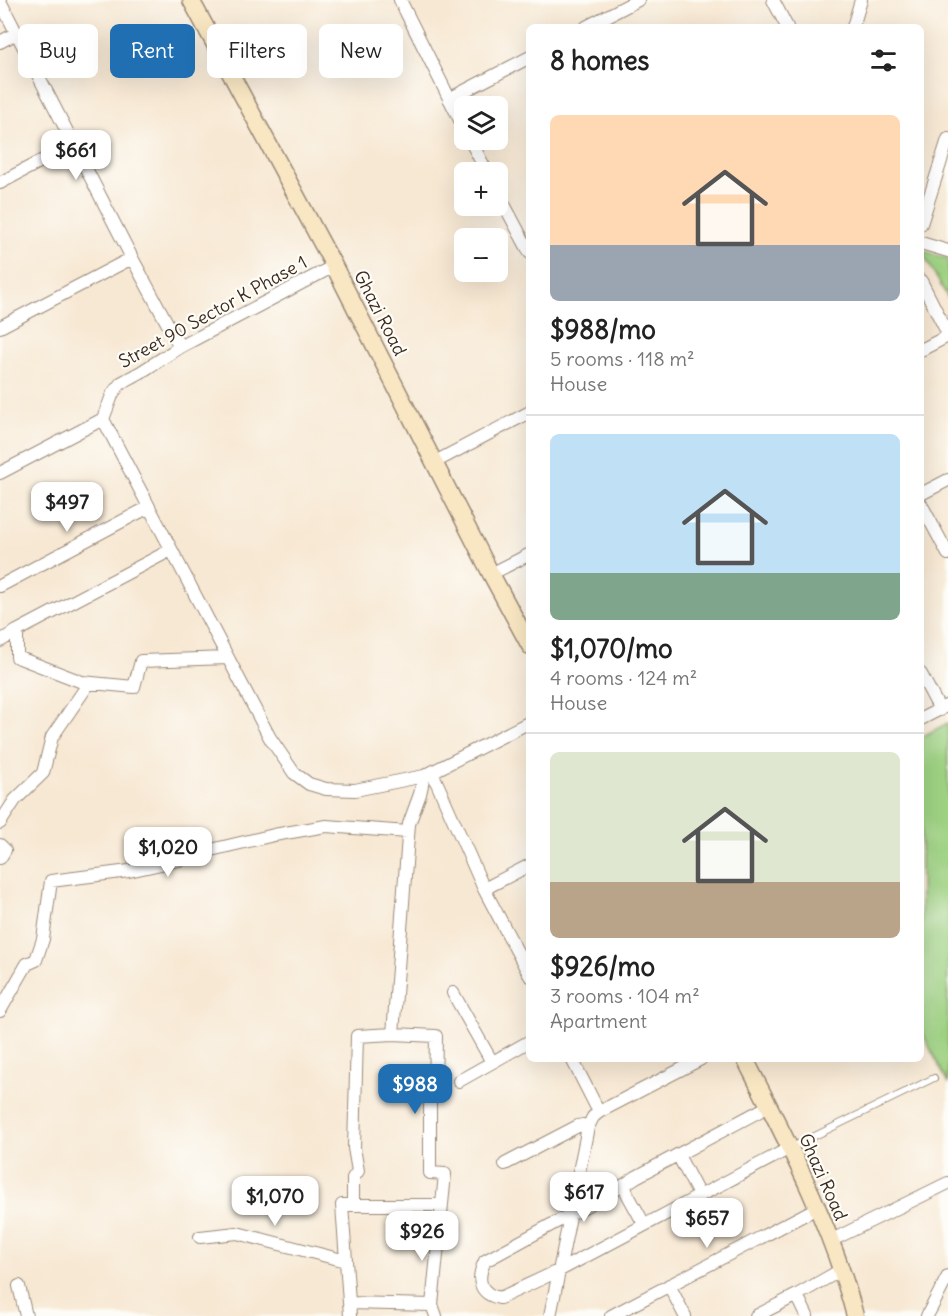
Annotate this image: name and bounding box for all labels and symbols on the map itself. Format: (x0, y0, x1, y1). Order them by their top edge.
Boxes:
pin: $661 (40, 130, 112, 181)
street label: Street 90 Sector K Phase 1 (115, 250, 311, 373)
street label: Ghazi Road (349, 266, 412, 360)
pin: $497 (31, 482, 103, 533)
pin: $1,020 (119, 827, 217, 878)
pin: $988 (379, 1064, 451, 1115)
street label: Ghazi Road (794, 1130, 853, 1224)
pin: $617 (548, 1172, 620, 1223)
pin: $1,070 (226, 1176, 324, 1227)
pin: $657 (671, 1198, 743, 1249)
pin: $926 (386, 1211, 458, 1262)

